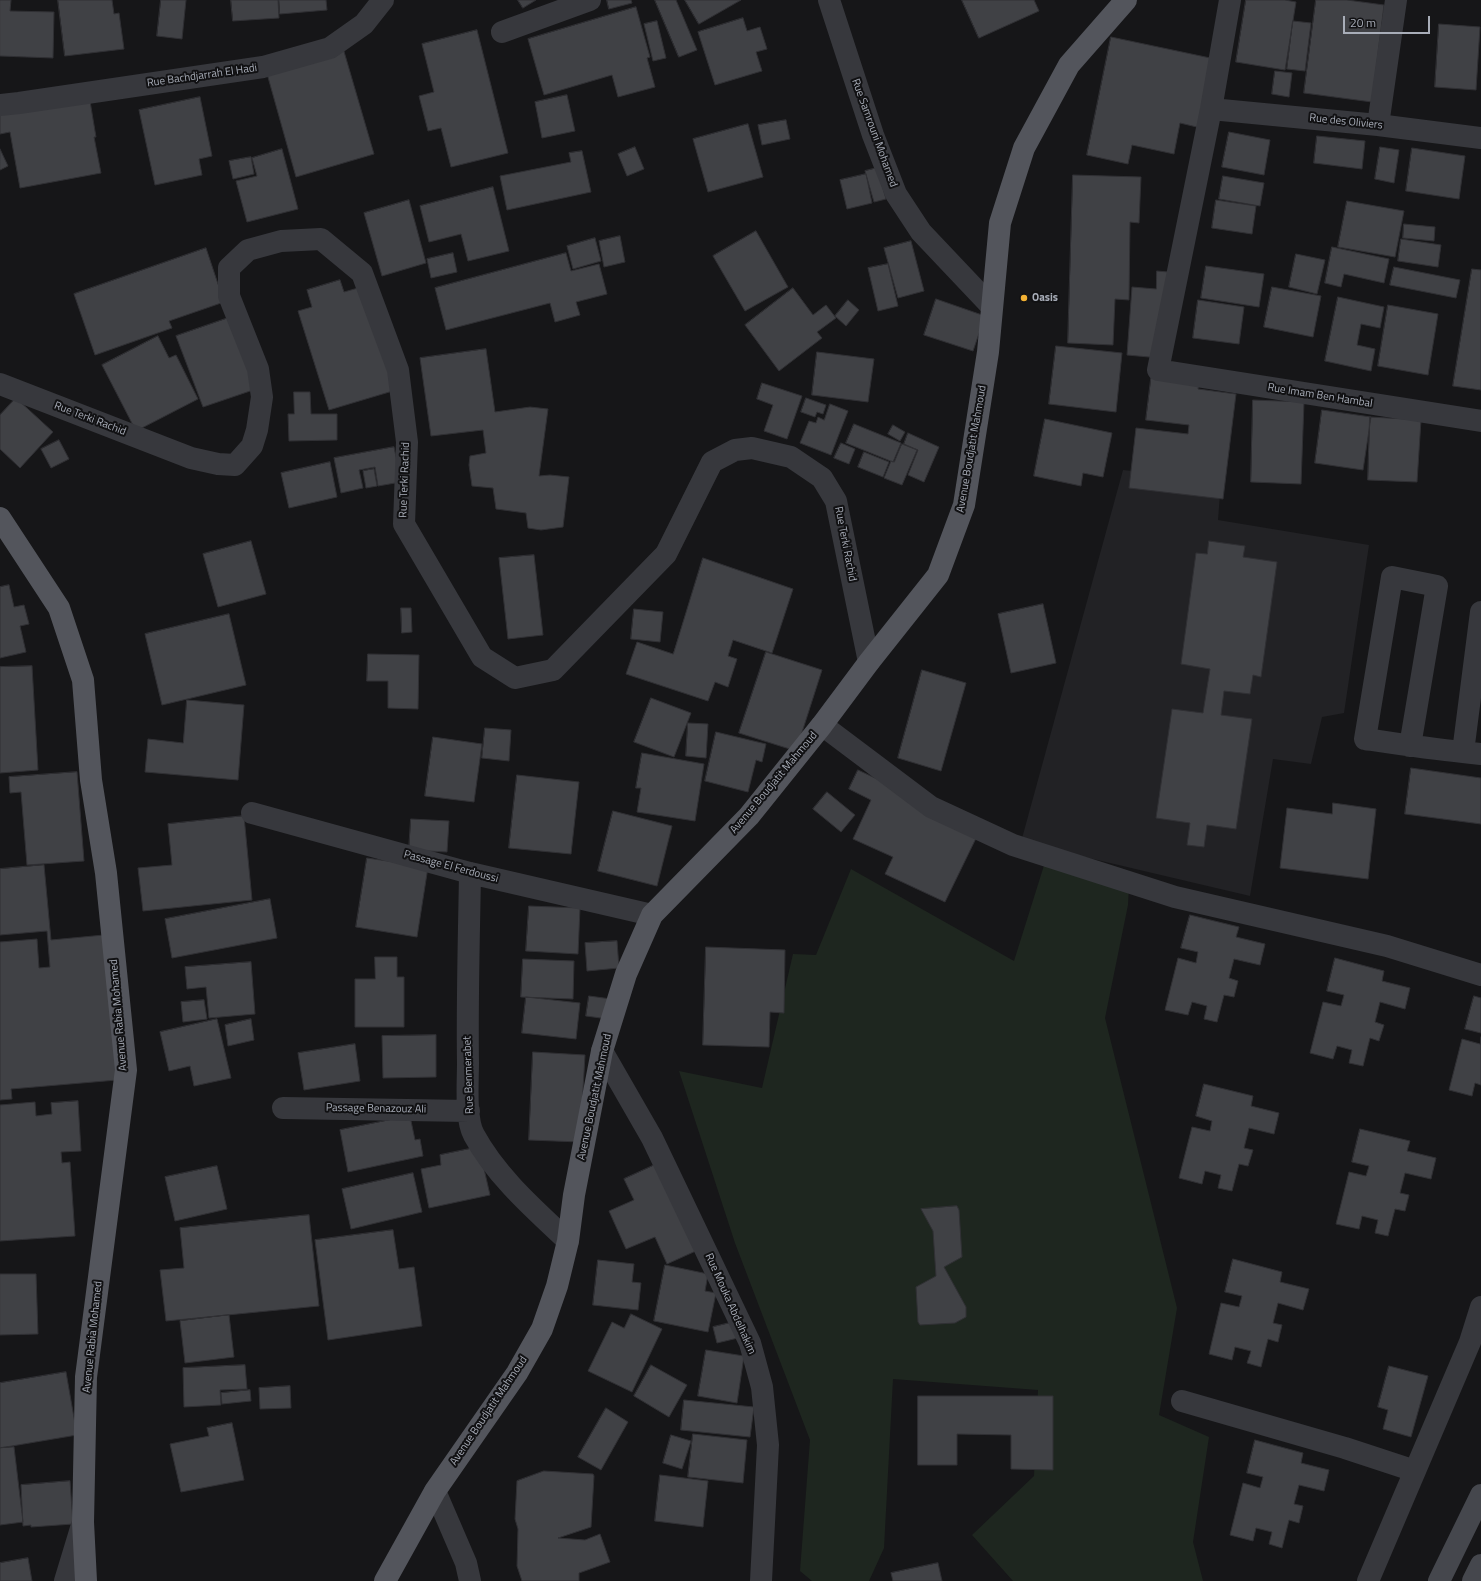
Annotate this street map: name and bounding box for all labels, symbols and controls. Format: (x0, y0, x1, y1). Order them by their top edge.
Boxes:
scale bar (1345, 8, 1432, 34)
text: 20 m (1350, 13, 1376, 32)
street label: Rue Bachdjarrah El Hadi (146, 62, 258, 90)
street label: Rue Samrouni Mohamed (848, 77, 900, 189)
street label: Rue des Oliviers (1309, 112, 1383, 132)
place label: Oasis (1032, 291, 1058, 305)
marker: Oasis (1019, 293, 1029, 303)
street label: Rue Imam Ben Hambal (1267, 381, 1373, 411)
street label: Avenue Boudjatit Mahmoud (954, 384, 990, 514)
street label: Rue Terki Rachid (52, 399, 128, 439)
street label: Rue Terki Rachid (397, 442, 413, 518)
street label: Rue Terki Rachid (831, 505, 859, 583)
street label: Avenue Boudjatit Mahmoud (728, 729, 820, 837)
street label: Passage El Ferdoussi (402, 848, 500, 886)
street label: Avenue Rabia Mohamed (108, 959, 130, 1071)
street label: Avenue Boudjatit Mahmoud (575, 1033, 615, 1161)
street label: Rue Benmerabet (461, 1036, 477, 1114)
street label: Passage Benazouz Ali (326, 1102, 426, 1116)
street label: Rue Mouka Abdelhakim (702, 1251, 758, 1357)
street label: Avenue Rabia Mohamed (81, 1281, 105, 1393)
street label: Avenue Boudjatit Mahmoud (447, 1354, 531, 1468)

